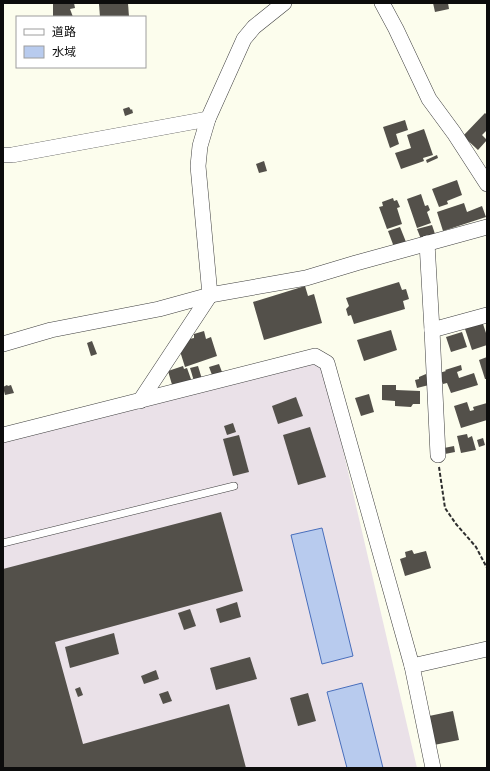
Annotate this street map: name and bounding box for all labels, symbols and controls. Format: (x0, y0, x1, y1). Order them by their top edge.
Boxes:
legend (16, 16, 146, 68)
text: 道路 (52, 25, 76, 39)
text: 水域 (52, 45, 76, 59)

